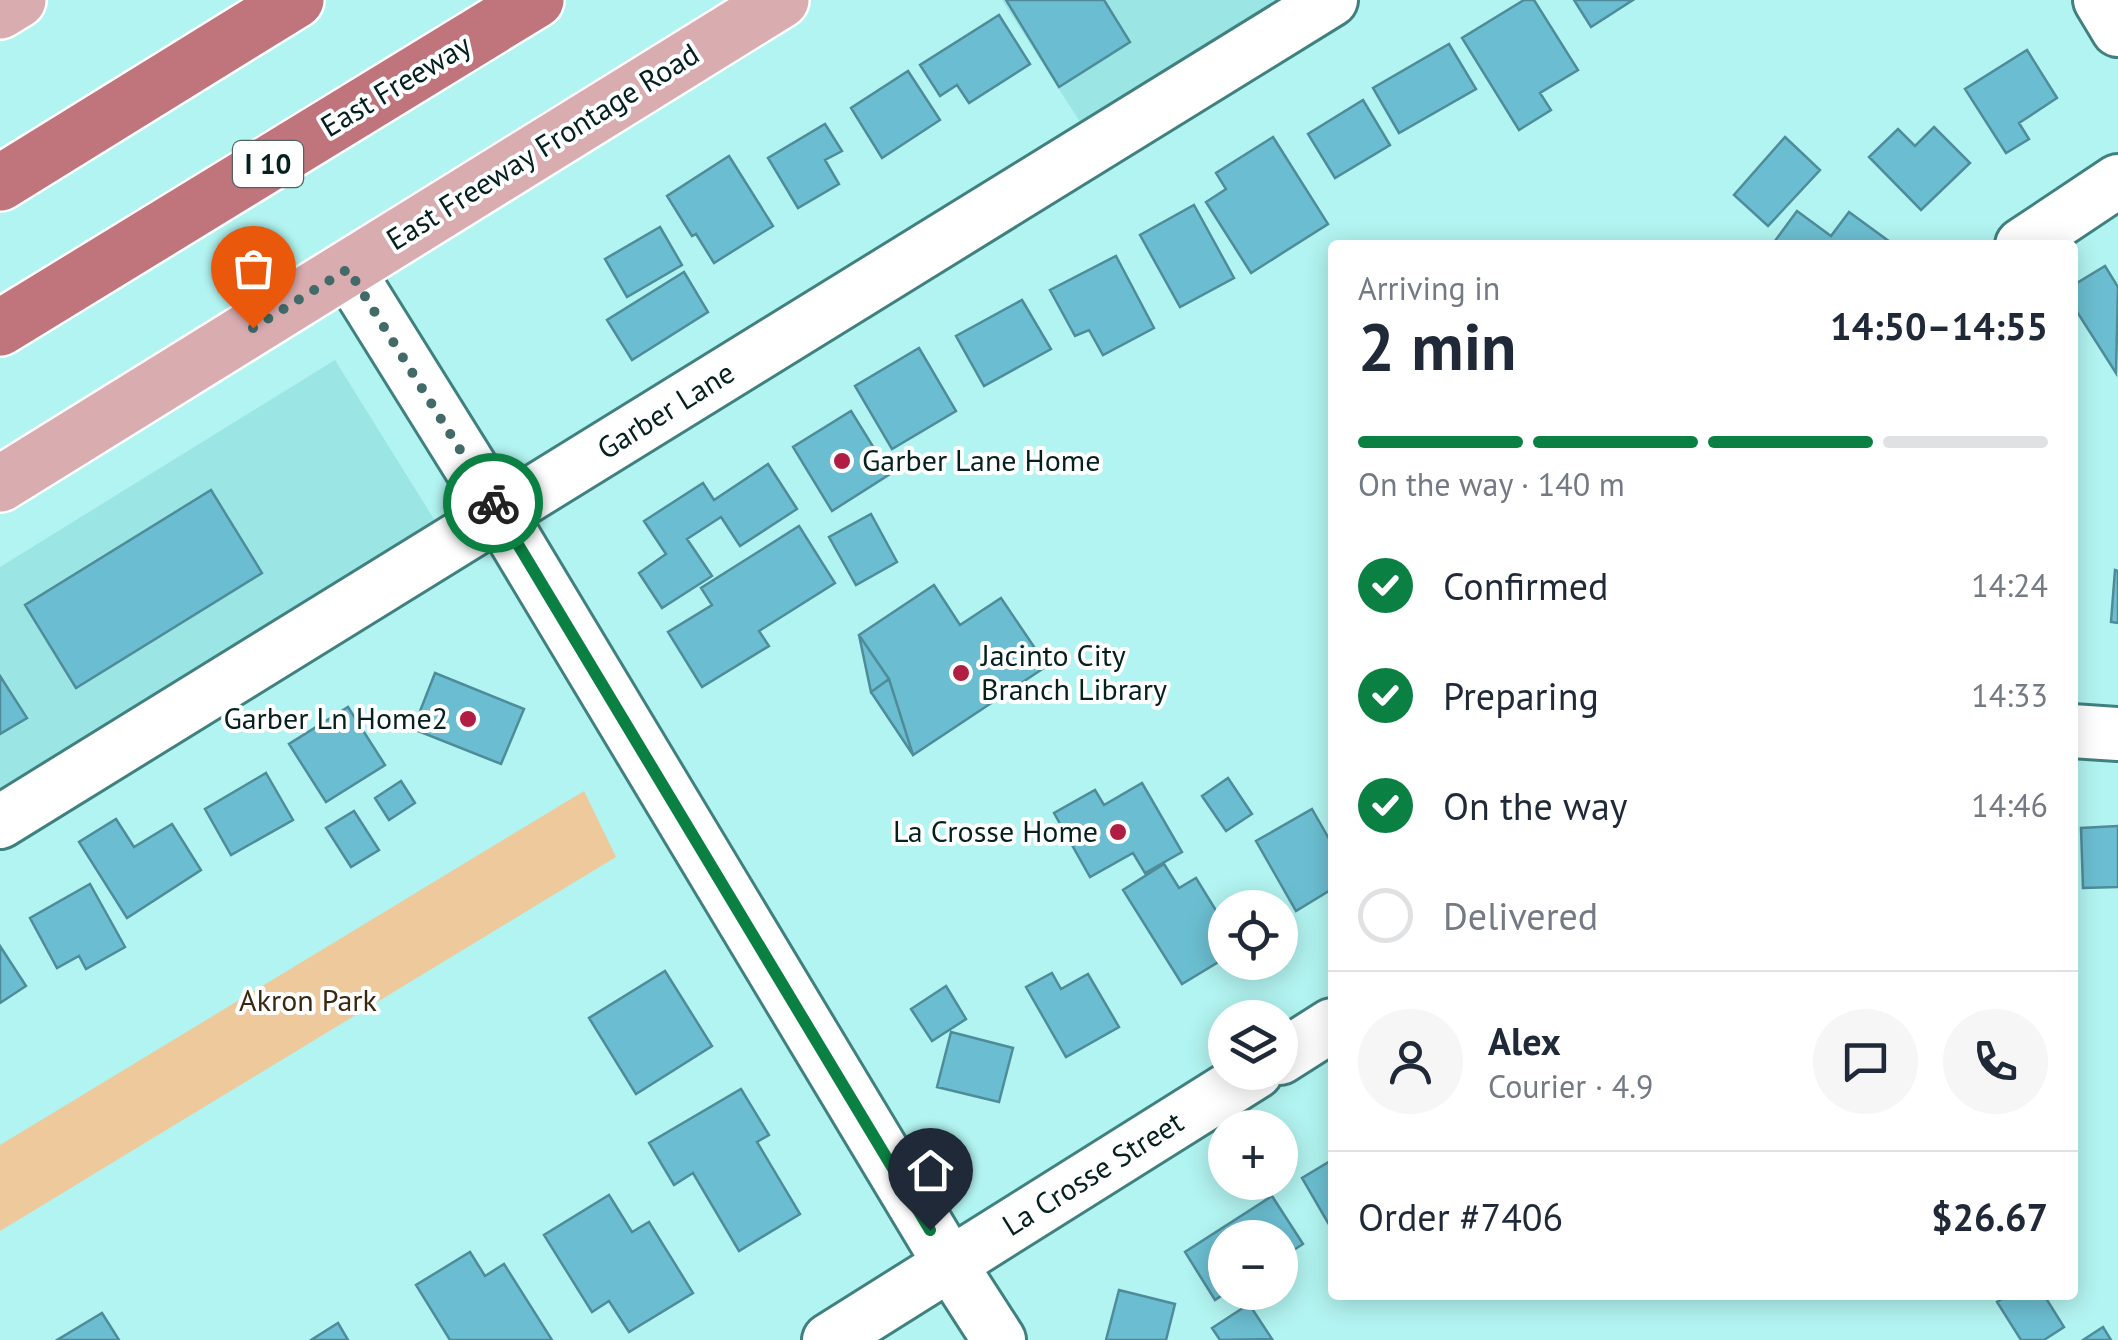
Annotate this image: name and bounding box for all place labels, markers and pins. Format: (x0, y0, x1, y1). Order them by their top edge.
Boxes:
pin (211, 226, 296, 329)
place label: Garber Lane Home (862, 440, 1100, 479)
marker: Garber Lane Home (831, 450, 853, 472)
place label: Jacinto City Branch Library (979, 635, 1167, 708)
marker: Jacinto City Branch Library (950, 662, 972, 684)
place label: Garber Ln Home2 (223, 698, 448, 737)
marker: Garber Ln Home2 (457, 708, 479, 730)
place label: La Crosse Home (893, 811, 1098, 850)
marker: La Crosse Home (1107, 821, 1129, 843)
pin (888, 1128, 973, 1231)

